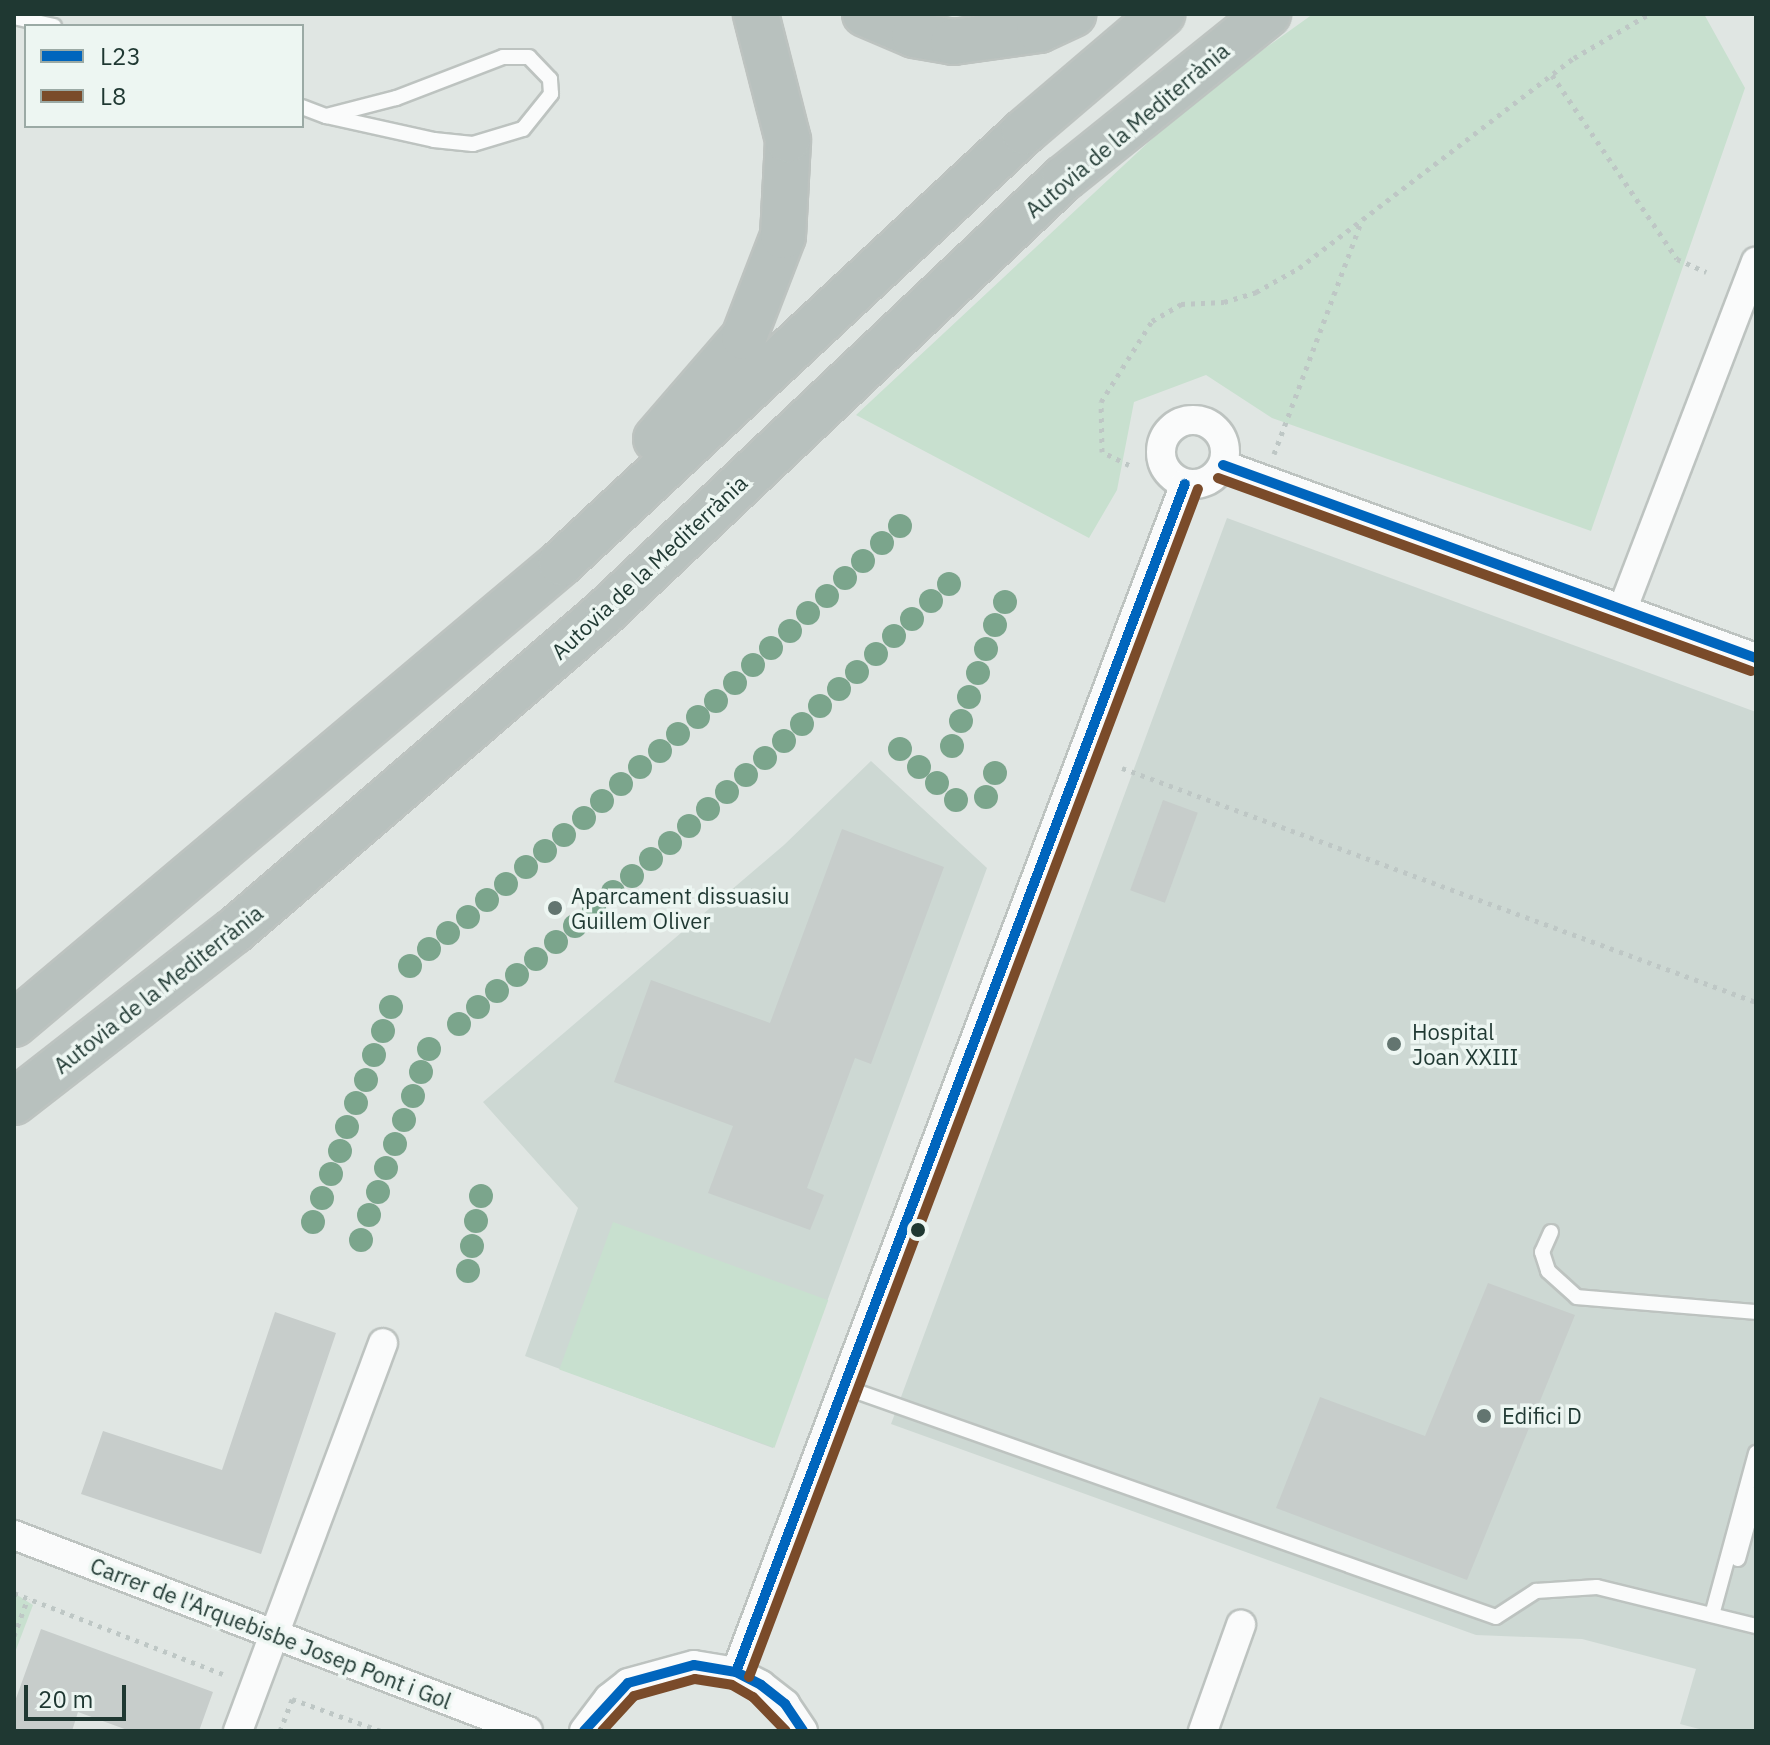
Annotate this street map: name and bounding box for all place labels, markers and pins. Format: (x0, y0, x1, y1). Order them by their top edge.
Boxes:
place label: Aparcament dissuasiu Guillem Oliver (571, 882, 790, 934)
marker: Aparcament dissuasiu Guillem Oliver (546, 899, 564, 917)
place label: Hospital Joan XXIII (1412, 1018, 1518, 1070)
marker: Hospital Joan XXIII (1383, 1033, 1405, 1055)
unlabelled marker (910, 1222, 926, 1238)
place label: Edifici D (1502, 1403, 1582, 1429)
marker: Edifici D (1473, 1405, 1495, 1427)

